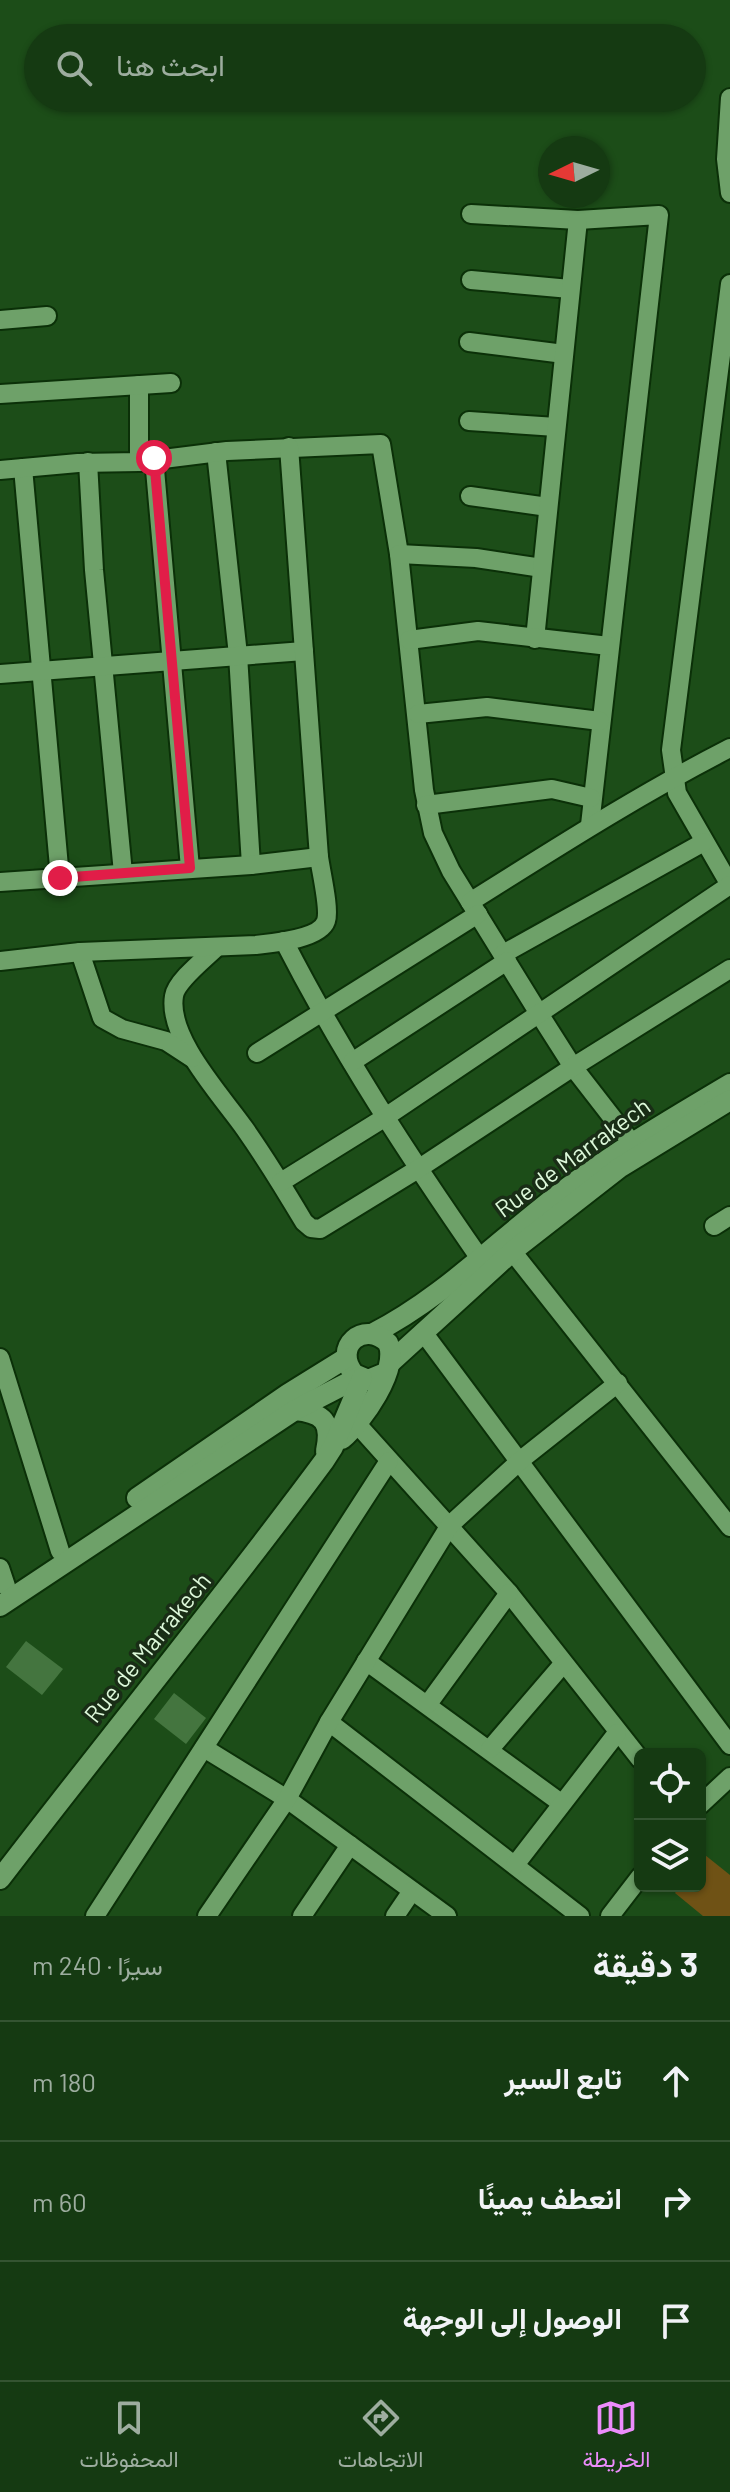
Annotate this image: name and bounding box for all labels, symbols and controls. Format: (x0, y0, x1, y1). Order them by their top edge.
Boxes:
search box (24, 24, 706, 112)
icon: search (52, 46, 96, 90)
text: ابحث هنا (116, 46, 225, 82)
north arrow (538, 136, 610, 208)
route start (136, 440, 172, 476)
route end (42, 860, 78, 896)
street label: Rue de Marrakech (489, 1091, 655, 1223)
street label: Rue de Marrakech (77, 1566, 216, 1728)
map controls (634, 1748, 706, 1892)
button: locate (634, 1748, 706, 1820)
button: layers (634, 1820, 706, 1892)
text: 3 دقيقة (593, 1943, 698, 1984)
text: سيرًا · 240 m (32, 1949, 163, 1980)
text: تابع السير (504, 2059, 622, 2095)
icon: ahead (654, 2059, 698, 2103)
text: 180 m (32, 2066, 96, 2097)
text: انعطف يمينًا (478, 2179, 622, 2215)
icon: right (654, 2179, 698, 2223)
text: 60 m (32, 2186, 87, 2217)
text: الوصول إلى الوجهة (403, 2299, 622, 2335)
icon: arrive (654, 2299, 698, 2343)
tab: المحفوظات (80, 2396, 179, 2479)
tab: الاتجاهات (338, 2396, 423, 2479)
tab: الخريطة (582, 2396, 650, 2479)

